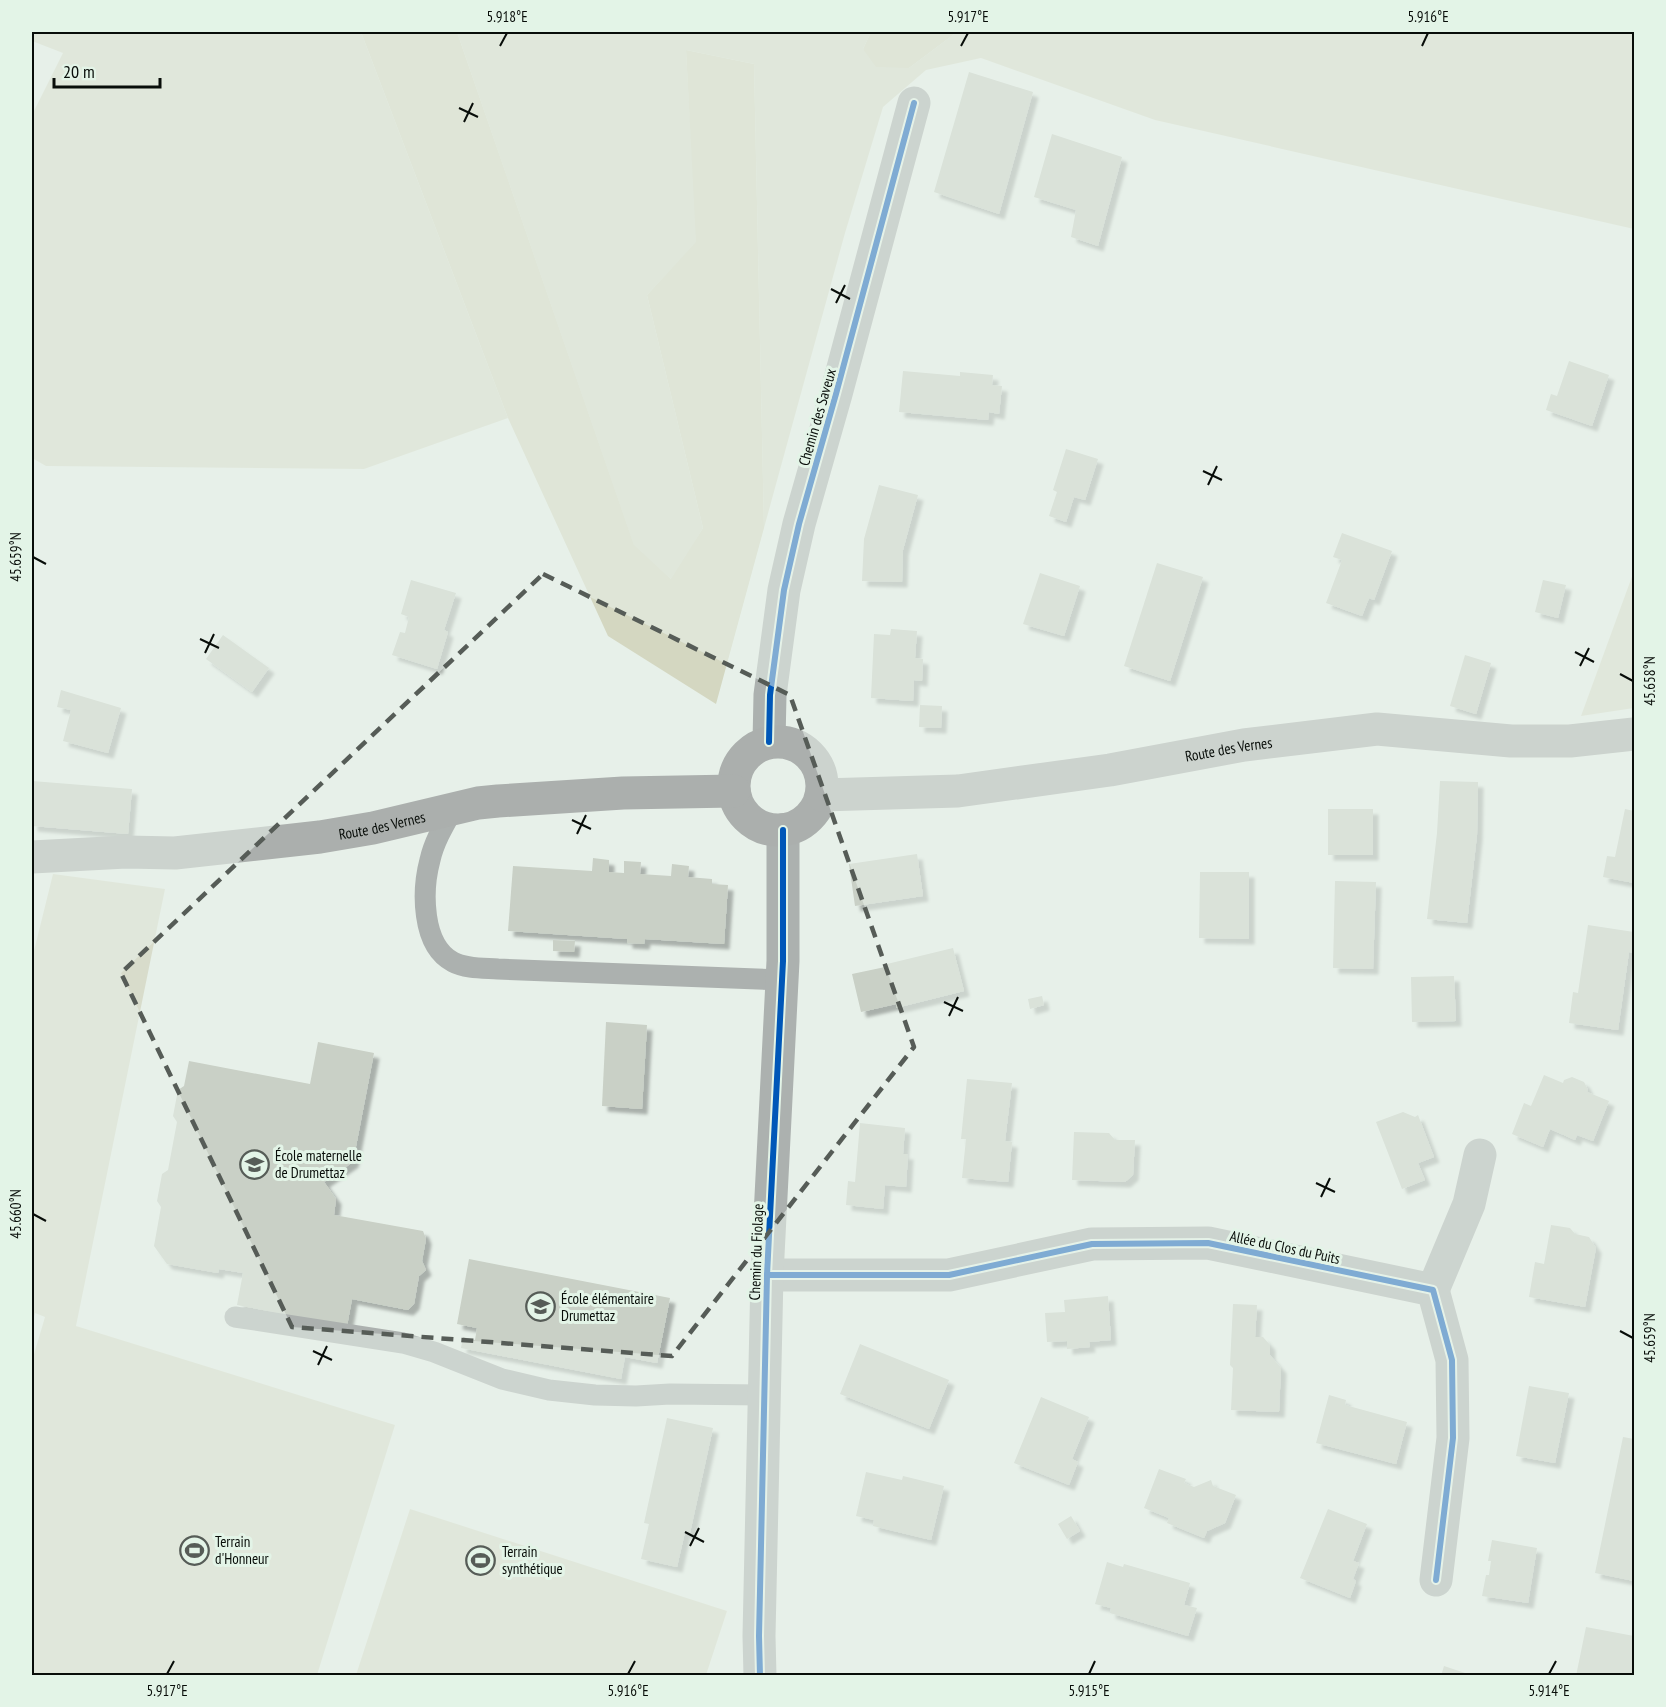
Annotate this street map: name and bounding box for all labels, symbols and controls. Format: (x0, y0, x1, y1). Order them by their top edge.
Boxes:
text: 5.918°E (486, 7, 528, 26)
text: 5.917°E (947, 7, 989, 26)
text: 5.916°E (1407, 7, 1449, 26)
scale bar (54, 51, 160, 89)
text: 20 m (63, 60, 95, 83)
street label: Chemin des Saveux (794, 366, 840, 468)
text: 45.659°N (6, 532, 25, 582)
text: 45.658°N (1640, 656, 1659, 706)
street label: Route des Vernes (1183, 732, 1273, 765)
street label: Route des Vernes (337, 806, 427, 843)
place label: École maternelle de Drumettaz (275, 1146, 362, 1182)
school or university icon: École maternelle de Drumettaz (238, 1148, 270, 1180)
text: 45.660°N (6, 1189, 25, 1239)
street label: Chemin du Fiolage (745, 1203, 767, 1301)
street label: Allée du Clos du Puits (1228, 1226, 1342, 1268)
place label: École élémentaire Drumettaz (561, 1289, 654, 1325)
school or university icon: École élémentaire Drumettaz (524, 1291, 556, 1323)
text: 45.659°N (1640, 1313, 1659, 1363)
place label: Terrain d'Honneur (215, 1532, 270, 1568)
sports icon: Terrain d'Honneur (178, 1534, 210, 1566)
place label: Terrain synthétique (502, 1542, 563, 1578)
sports icon: Terrain synthétique (465, 1544, 497, 1576)
text: 5.917°E (146, 1681, 188, 1700)
text: 5.916°E (607, 1681, 649, 1700)
text: 5.915°E (1068, 1681, 1110, 1700)
text: 5.914°E (1528, 1681, 1570, 1700)

